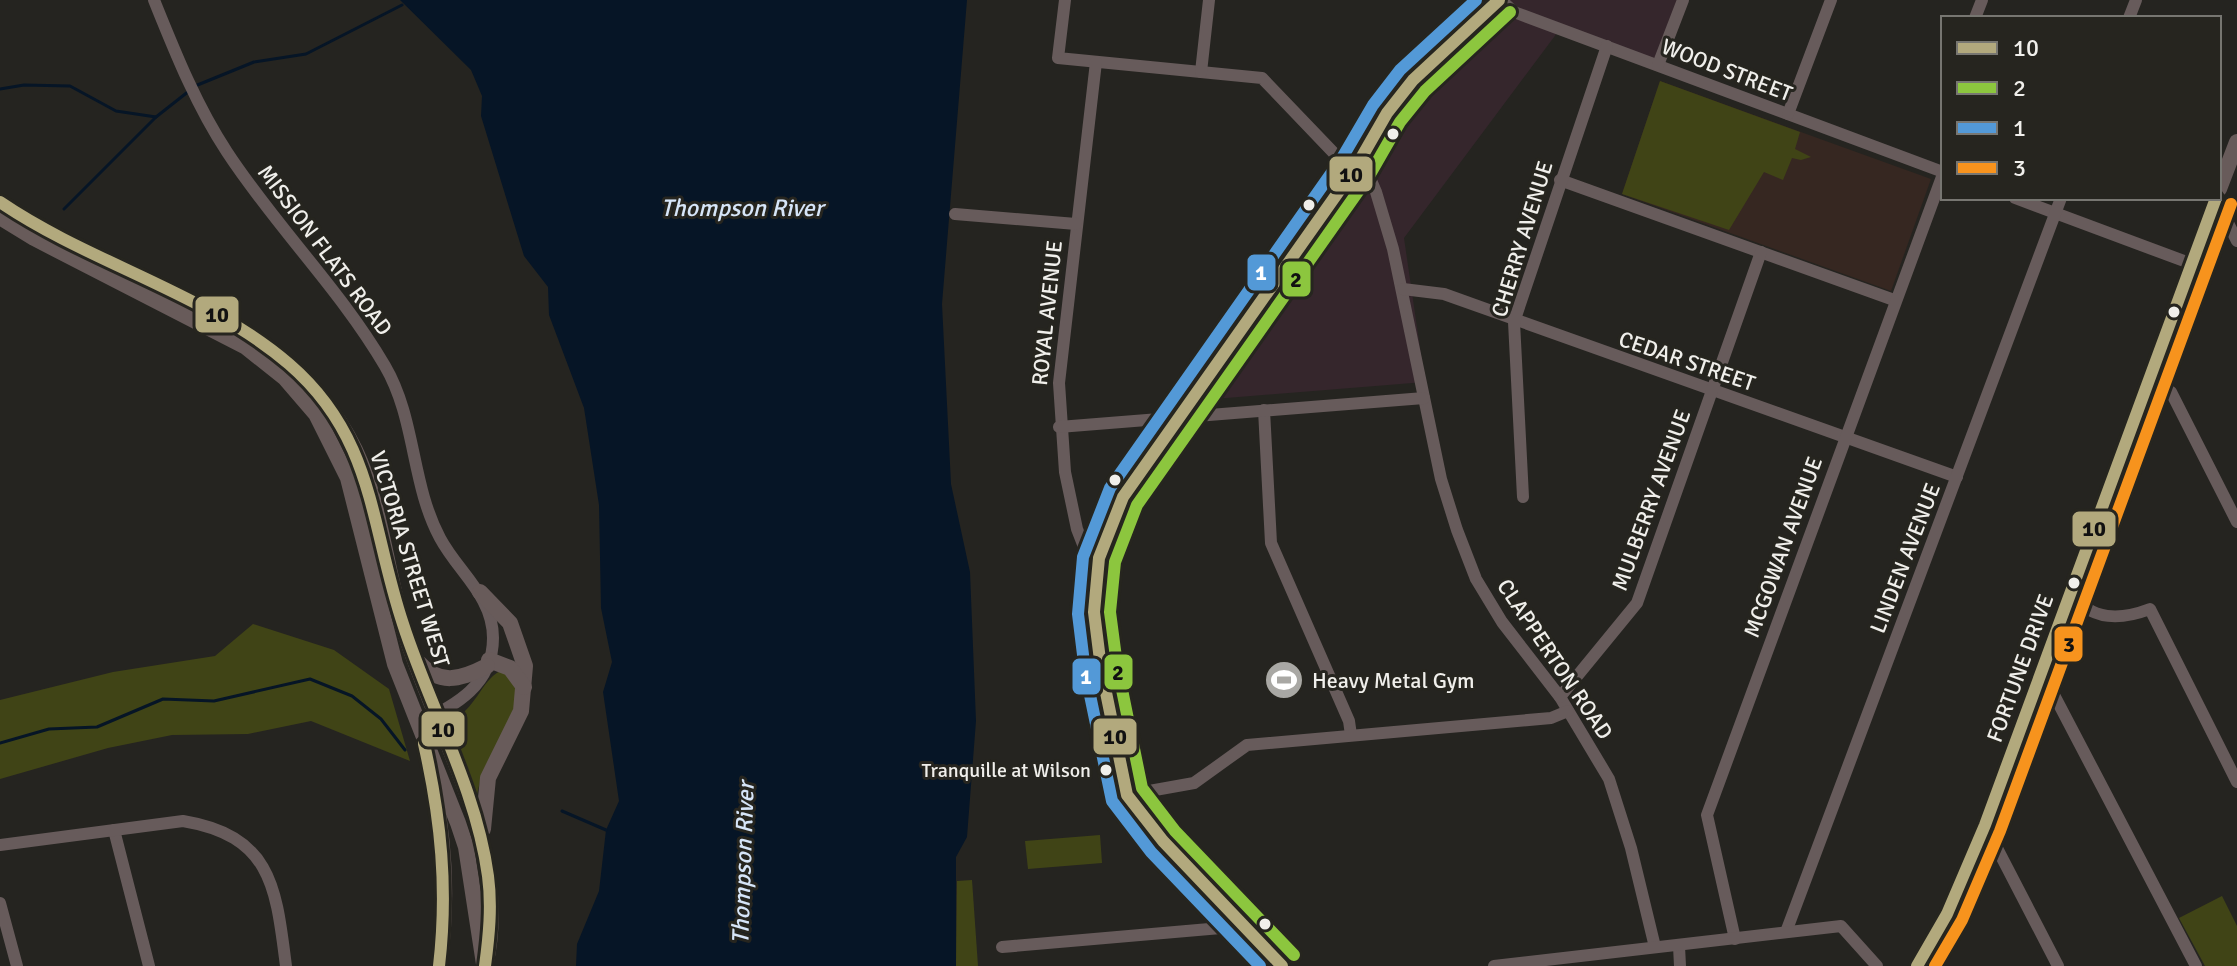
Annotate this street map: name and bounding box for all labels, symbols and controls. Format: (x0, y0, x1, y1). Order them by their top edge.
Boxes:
legend (1941, 16, 2221, 200)
street label: WOOD STREET (1658, 33, 1796, 107)
text: 10 (2013, 33, 2039, 63)
text: 2 (2013, 73, 2026, 103)
text: 1 (2013, 113, 2026, 143)
unlabelled marker (1385, 126, 1401, 142)
text: 3 (2013, 153, 2026, 183)
line badge: 10 (1328, 155, 1374, 193)
street label: CHERRY AVENUE (1485, 158, 1559, 320)
street label: MISSION FLATS ROAD (252, 159, 398, 341)
text: 10 (1339, 161, 1363, 188)
water label: Thompson River (661, 193, 827, 223)
unlabelled marker (1301, 197, 1317, 213)
street label: ROYAL AVENUE (1026, 239, 1068, 387)
line badge: 1 (1246, 253, 1277, 292)
text: 1 (1255, 259, 1267, 286)
line badge: 2 (1281, 260, 1312, 298)
text: 2 (1290, 266, 1302, 293)
line badge: 10 (194, 295, 240, 334)
text: 10 (205, 301, 229, 328)
unlabelled marker (2166, 304, 2182, 320)
street label: CEDAR STREET (1615, 325, 1759, 397)
street label: MULBERRY AVENUE (1606, 406, 1696, 594)
street label: VICTORIA STREET WEST (364, 448, 456, 671)
street label: MCGOWAN AVENUE (1738, 453, 1828, 641)
unlabelled marker (1107, 472, 1123, 488)
street label: LINDEN AVENUE (1864, 479, 1946, 637)
line badge: 10 (2071, 510, 2117, 548)
text: 10 (2082, 515, 2106, 542)
street label: CLAPPERTON ROAD (1491, 574, 1619, 744)
unlabelled marker (2066, 575, 2082, 591)
street label: FORTUNE DRIVE (1981, 590, 2059, 746)
line badge: 3 (2053, 625, 2084, 663)
text: 3 (2063, 631, 2075, 658)
line badge: 2 (1103, 653, 1134, 691)
line badge: 1 (1071, 657, 1102, 696)
text: 2 (1112, 659, 1124, 686)
sports icon: Heavy Metal Gym (1263, 659, 1305, 701)
text: 1 (1080, 663, 1092, 690)
place label: Heavy Metal Gym (1312, 667, 1475, 694)
line badge: 10 (420, 710, 466, 748)
text: 10 (431, 716, 455, 743)
line badge: 10 (1092, 717, 1138, 756)
text: 10 (1103, 723, 1127, 750)
place label: Tranquille at Wilson (922, 758, 1091, 783)
marker: Tranquille at Wilson (1098, 762, 1114, 778)
water label: Thompson River (725, 778, 761, 945)
unlabelled marker (1257, 916, 1273, 932)

